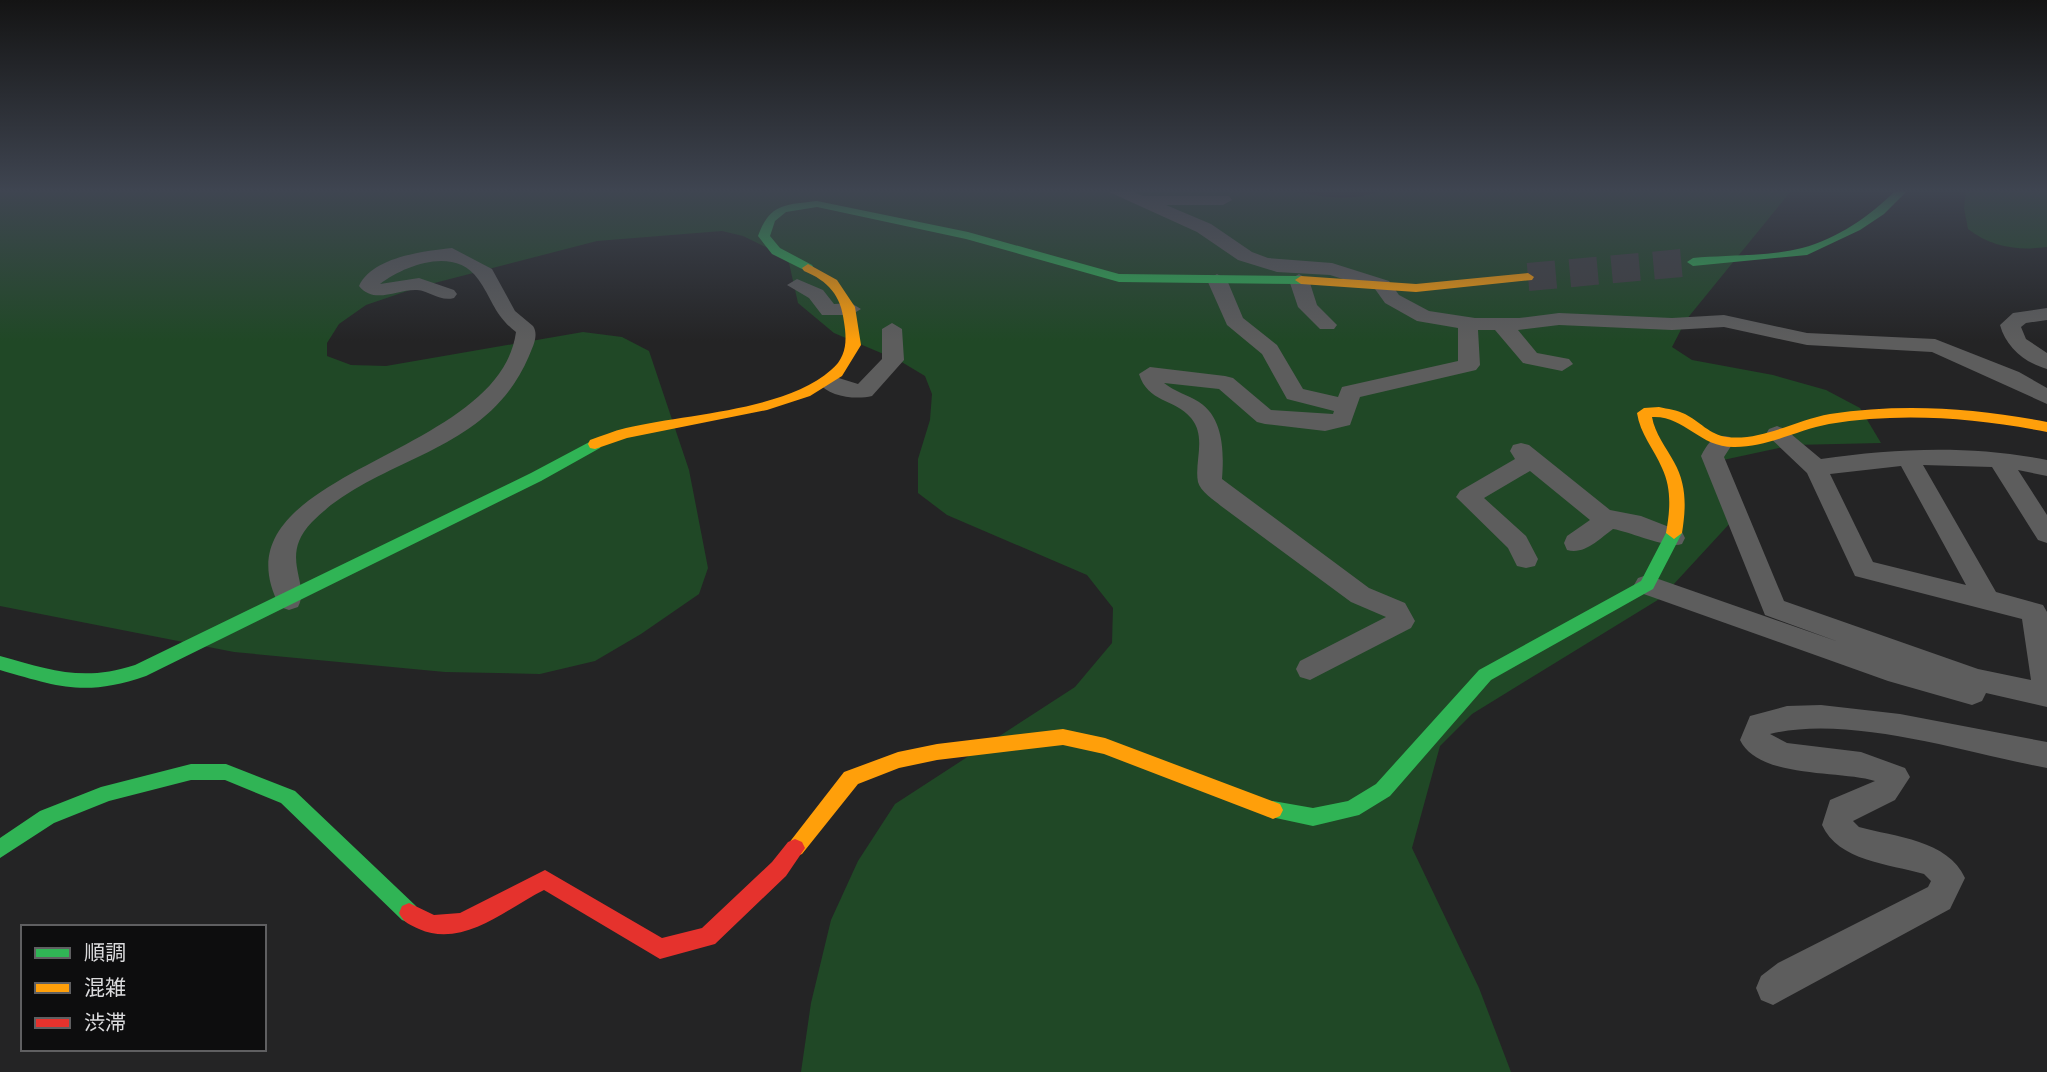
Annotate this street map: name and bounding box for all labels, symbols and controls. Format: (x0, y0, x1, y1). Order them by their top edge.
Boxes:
legend (21, 925, 266, 1051)
text: 順調 (84, 939, 126, 964)
text: 混雑 (84, 974, 126, 999)
text: 渋滞 (84, 1009, 126, 1034)

